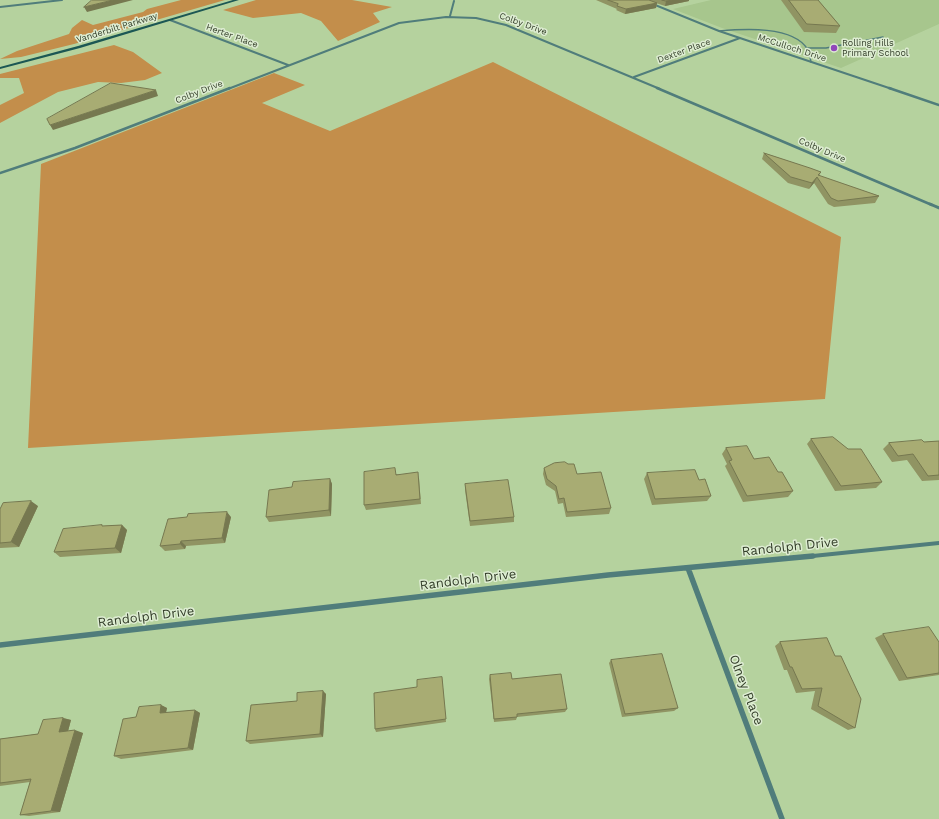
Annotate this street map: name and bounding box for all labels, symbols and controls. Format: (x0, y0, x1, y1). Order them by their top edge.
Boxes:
street label: Colby Drive (498, 10, 548, 38)
street label: Vanderbilt Parkway (75, 11, 159, 45)
street label: Herter Place (205, 22, 259, 50)
street label: McCulloch Drive (756, 32, 828, 64)
street label: Dexter Place (656, 36, 712, 66)
place label: Rolling Hills Primary School (842, 38, 909, 59)
marker: Rolling Hills Primary School (829, 43, 839, 53)
street label: Colby Drive (174, 78, 224, 106)
street label: Colby Drive (797, 135, 847, 165)
street label: Randolph Drive (741, 534, 839, 560)
street label: Randolph Drive (419, 566, 517, 594)
street label: Randolph Drive (97, 603, 195, 631)
street label: Olney Place (725, 653, 767, 727)

